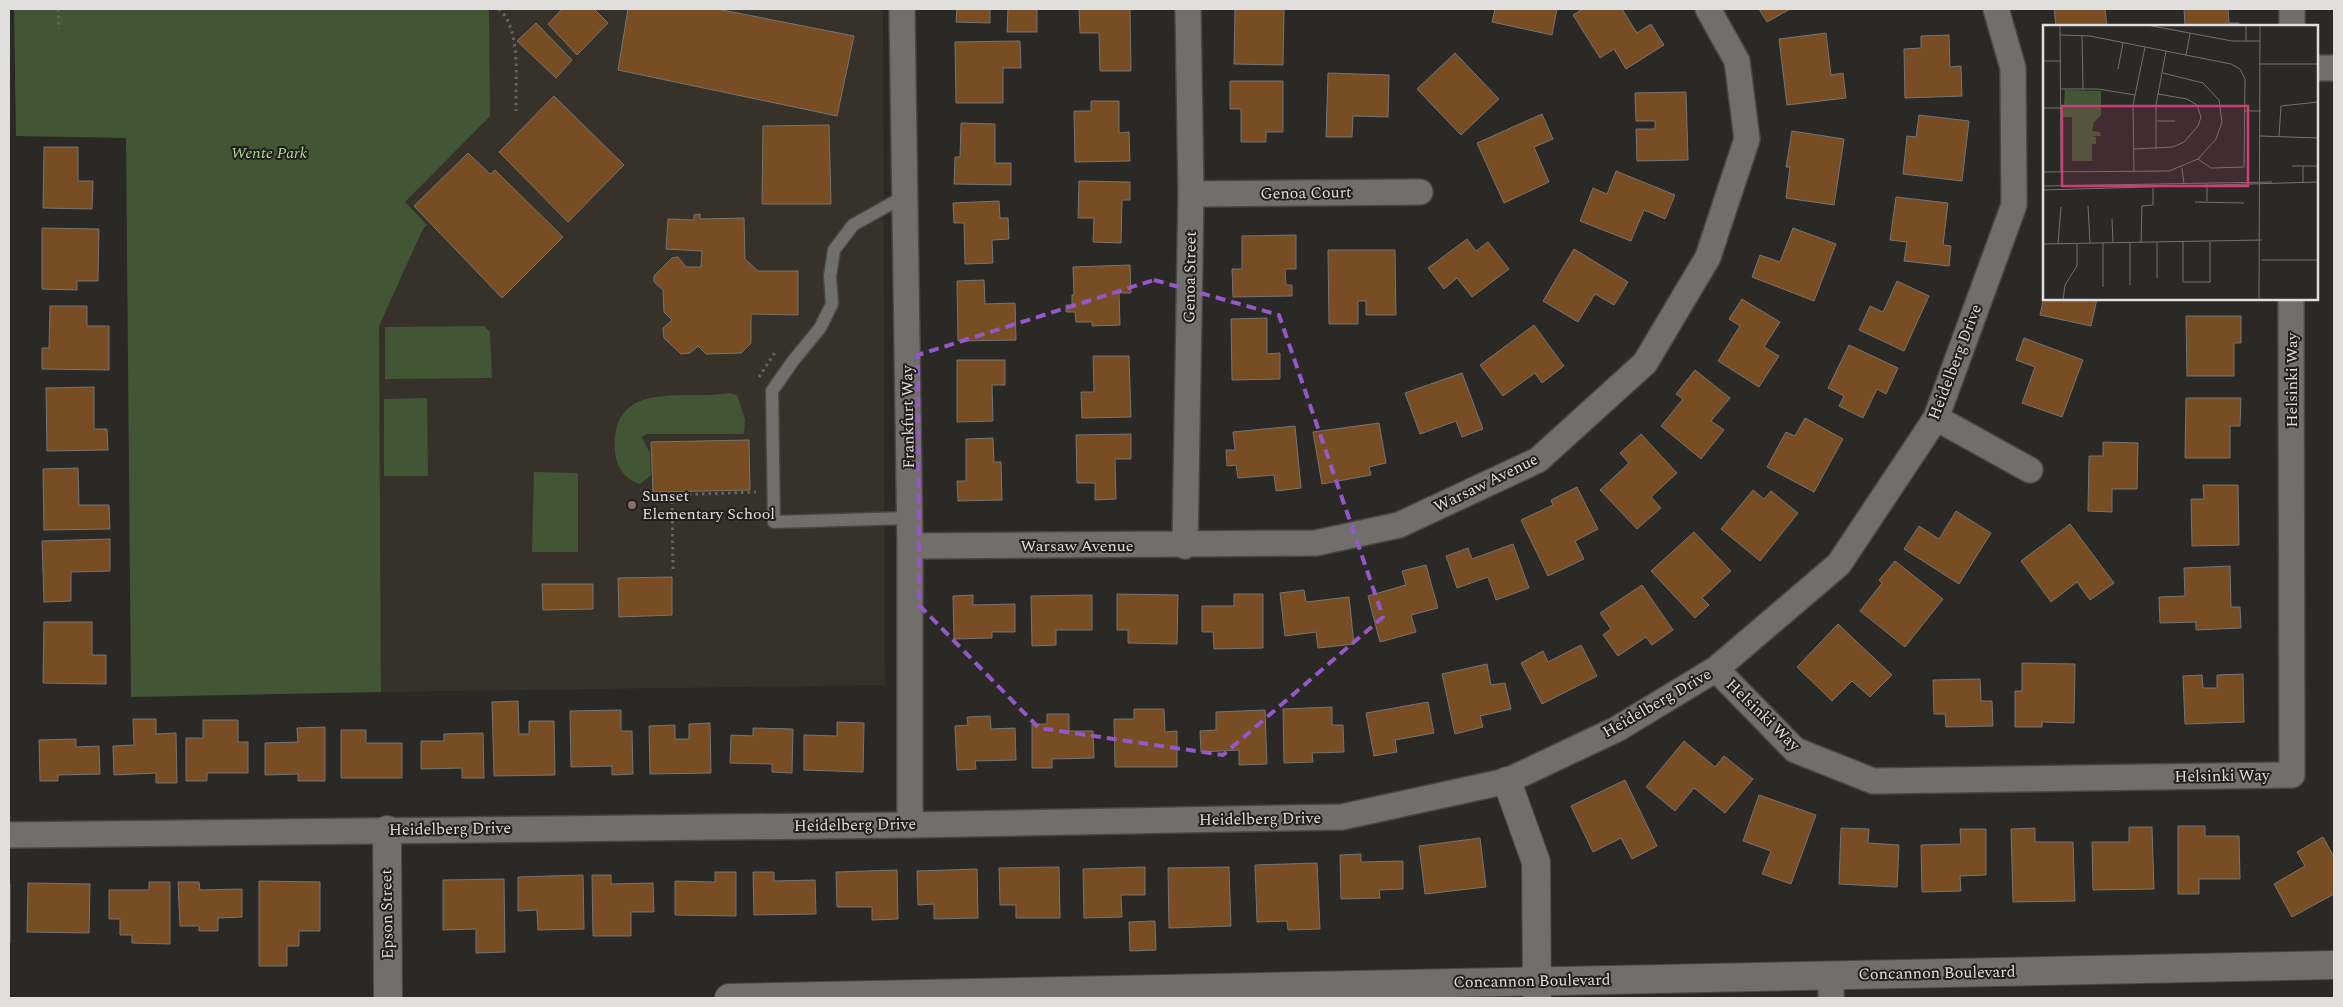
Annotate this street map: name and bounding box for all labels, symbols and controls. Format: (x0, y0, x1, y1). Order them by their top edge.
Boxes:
inset map (2043, 25, 2318, 300)
park label: Wente Park (231, 141, 308, 165)
street label: Genoa Court (1260, 180, 1352, 206)
street label: Genoa Street (1177, 231, 1203, 323)
street label: Heidelberg Drive (1922, 301, 1988, 423)
street label: Helsinki Way (2280, 331, 2304, 428)
street label: Frankfurt Way (895, 364, 921, 469)
street label: Warsaw Avenue (1430, 447, 1542, 519)
place label: Sunset Elementary School (642, 484, 775, 526)
marker: Sunset Elementary School (626, 499, 638, 511)
street label: Warsaw Avenue (1020, 534, 1134, 558)
street label: Heidelberg Drive (1598, 662, 1716, 744)
street label: Helsinki Way (1720, 673, 1806, 758)
street label: Helsinki Way (2174, 763, 2271, 789)
street label: Heidelberg Drive (1199, 806, 1321, 832)
street label: Heidelberg Drive (794, 812, 916, 838)
street label: Heidelberg Drive (389, 816, 511, 842)
street label: Epson Street (374, 868, 400, 959)
street label: Concannon Boulevard (1858, 960, 2016, 986)
street label: Concannon Boulevard (1453, 968, 1611, 994)

